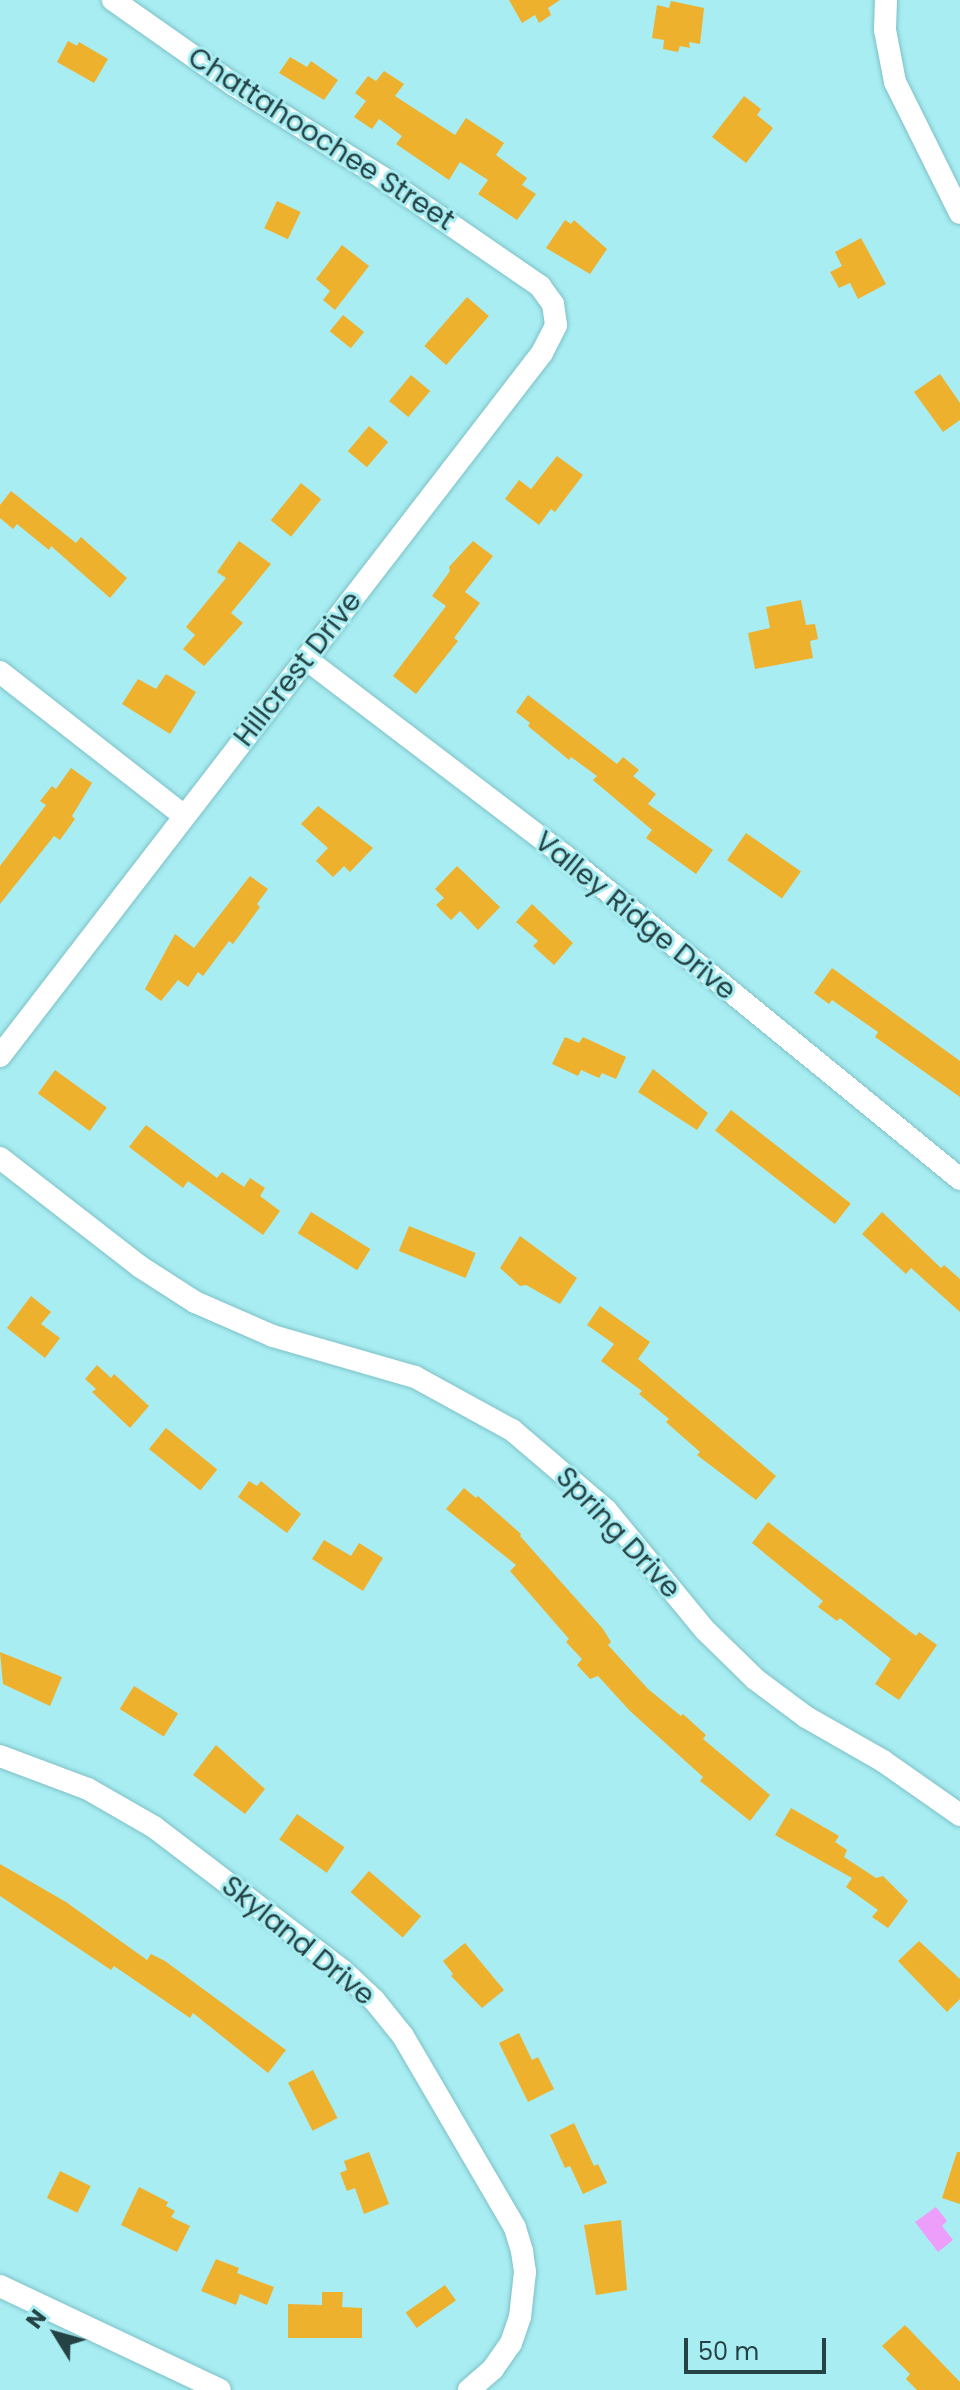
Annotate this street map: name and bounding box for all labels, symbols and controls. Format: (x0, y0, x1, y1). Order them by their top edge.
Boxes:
street label: Chattahoochee Street (182, 40, 460, 238)
street label: Hillcrest Drive (227, 585, 369, 753)
street label: Valley Ridge Drive (528, 825, 742, 1007)
street label: Spring Drive (549, 1460, 687, 1606)
street label: Skyland Drive (215, 1869, 381, 2013)
north arrow (16, 2294, 96, 2374)
text: N (19, 2303, 54, 2335)
scale bar (688, 2322, 830, 2372)
text: 50 m (698, 2335, 759, 2368)

